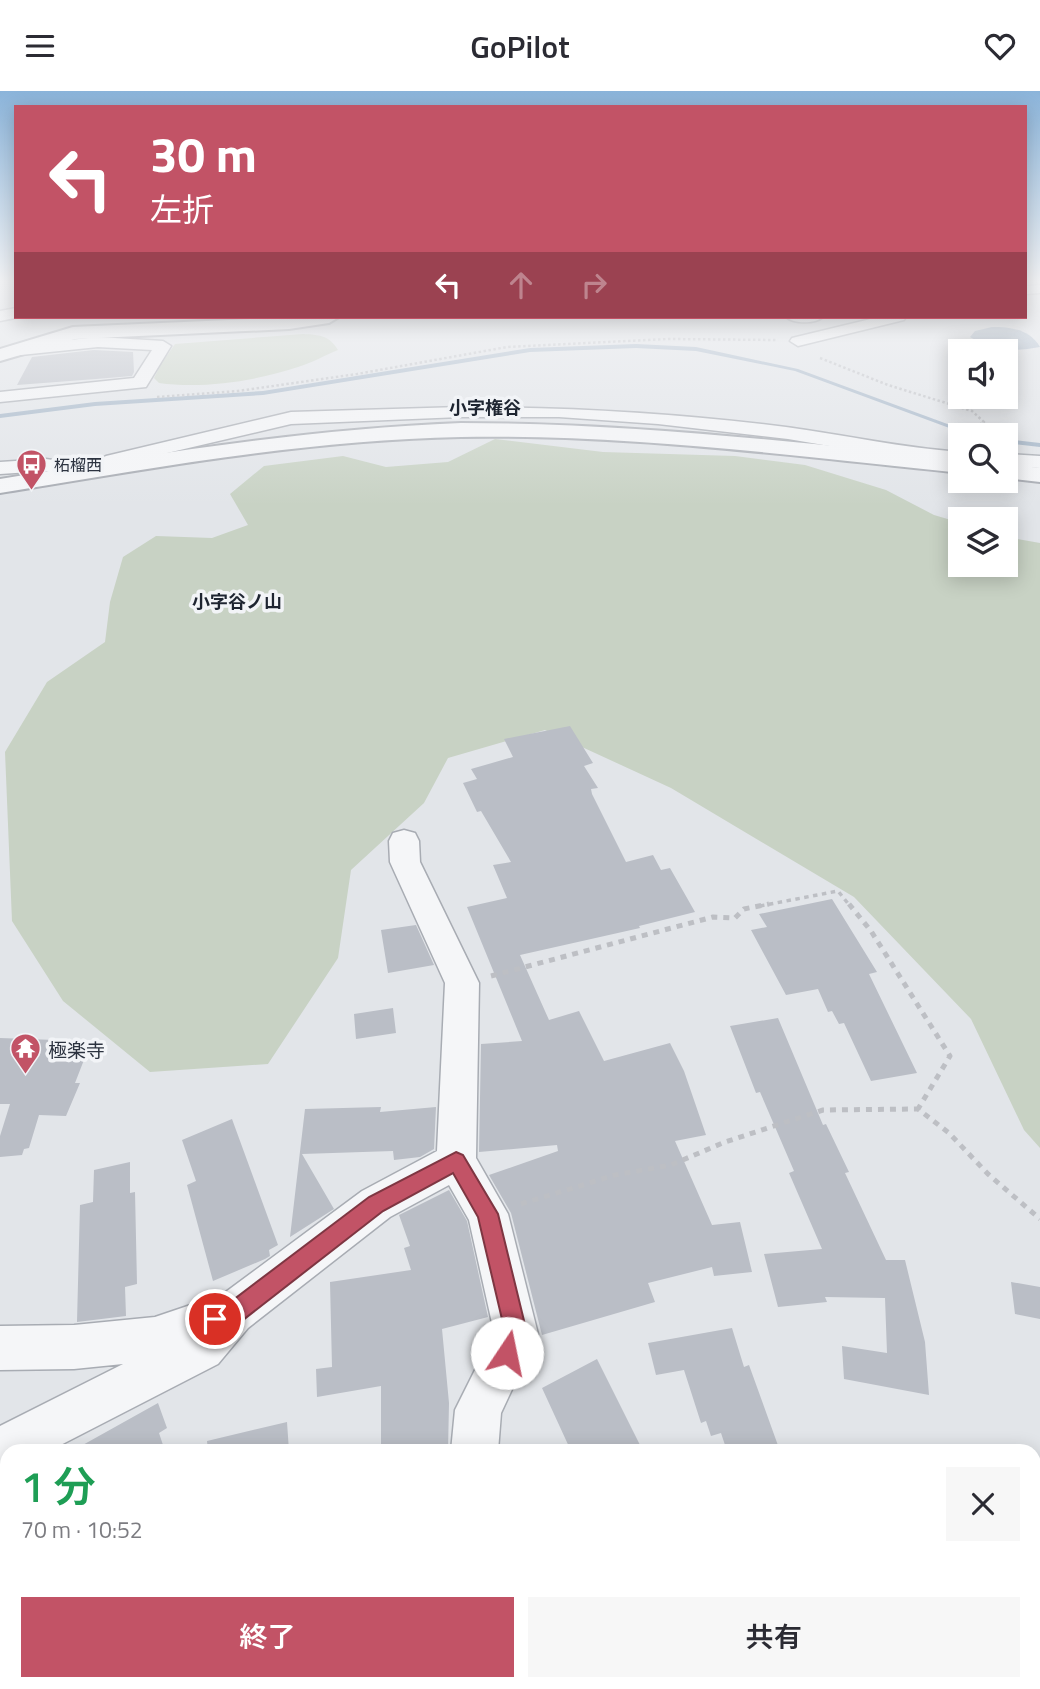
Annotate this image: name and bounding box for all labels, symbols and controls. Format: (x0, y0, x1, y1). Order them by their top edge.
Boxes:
text: GoPilot (470, 22, 570, 70)
icon: menu (21, 27, 59, 65)
icon: heart (981, 27, 1019, 65)
text: 30 m (150, 116, 257, 191)
icon: left (35, 133, 126, 224)
text: 左折 (150, 185, 214, 233)
icon: left (429, 266, 467, 304)
icon: ahead (502, 266, 540, 304)
icon: right (575, 266, 613, 304)
map controls (948, 339, 1018, 577)
button: sound (948, 339, 1018, 409)
district label: 小字権谷 (449, 394, 521, 421)
button: search (948, 423, 1018, 493)
bus stop icon: 柘榴西 (14, 448, 48, 492)
place label: 柘榴西 (54, 453, 102, 477)
button: layers (948, 507, 1018, 577)
district label: 小字谷ノ山 (192, 588, 282, 615)
temple icon: 極楽寺 (8, 1032, 42, 1076)
place label: 極楽寺 (48, 1035, 105, 1064)
pin (185, 1289, 245, 1349)
icon: arrive (196, 1300, 234, 1338)
position arrow (470, 1316, 544, 1390)
text: 1 分 (21, 1454, 96, 1518)
button: close (946, 1467, 1020, 1541)
text: 70 m · 10:52 (21, 1512, 143, 1547)
button: 終了 (21, 1597, 514, 1677)
button: 共有 (528, 1597, 1020, 1677)

